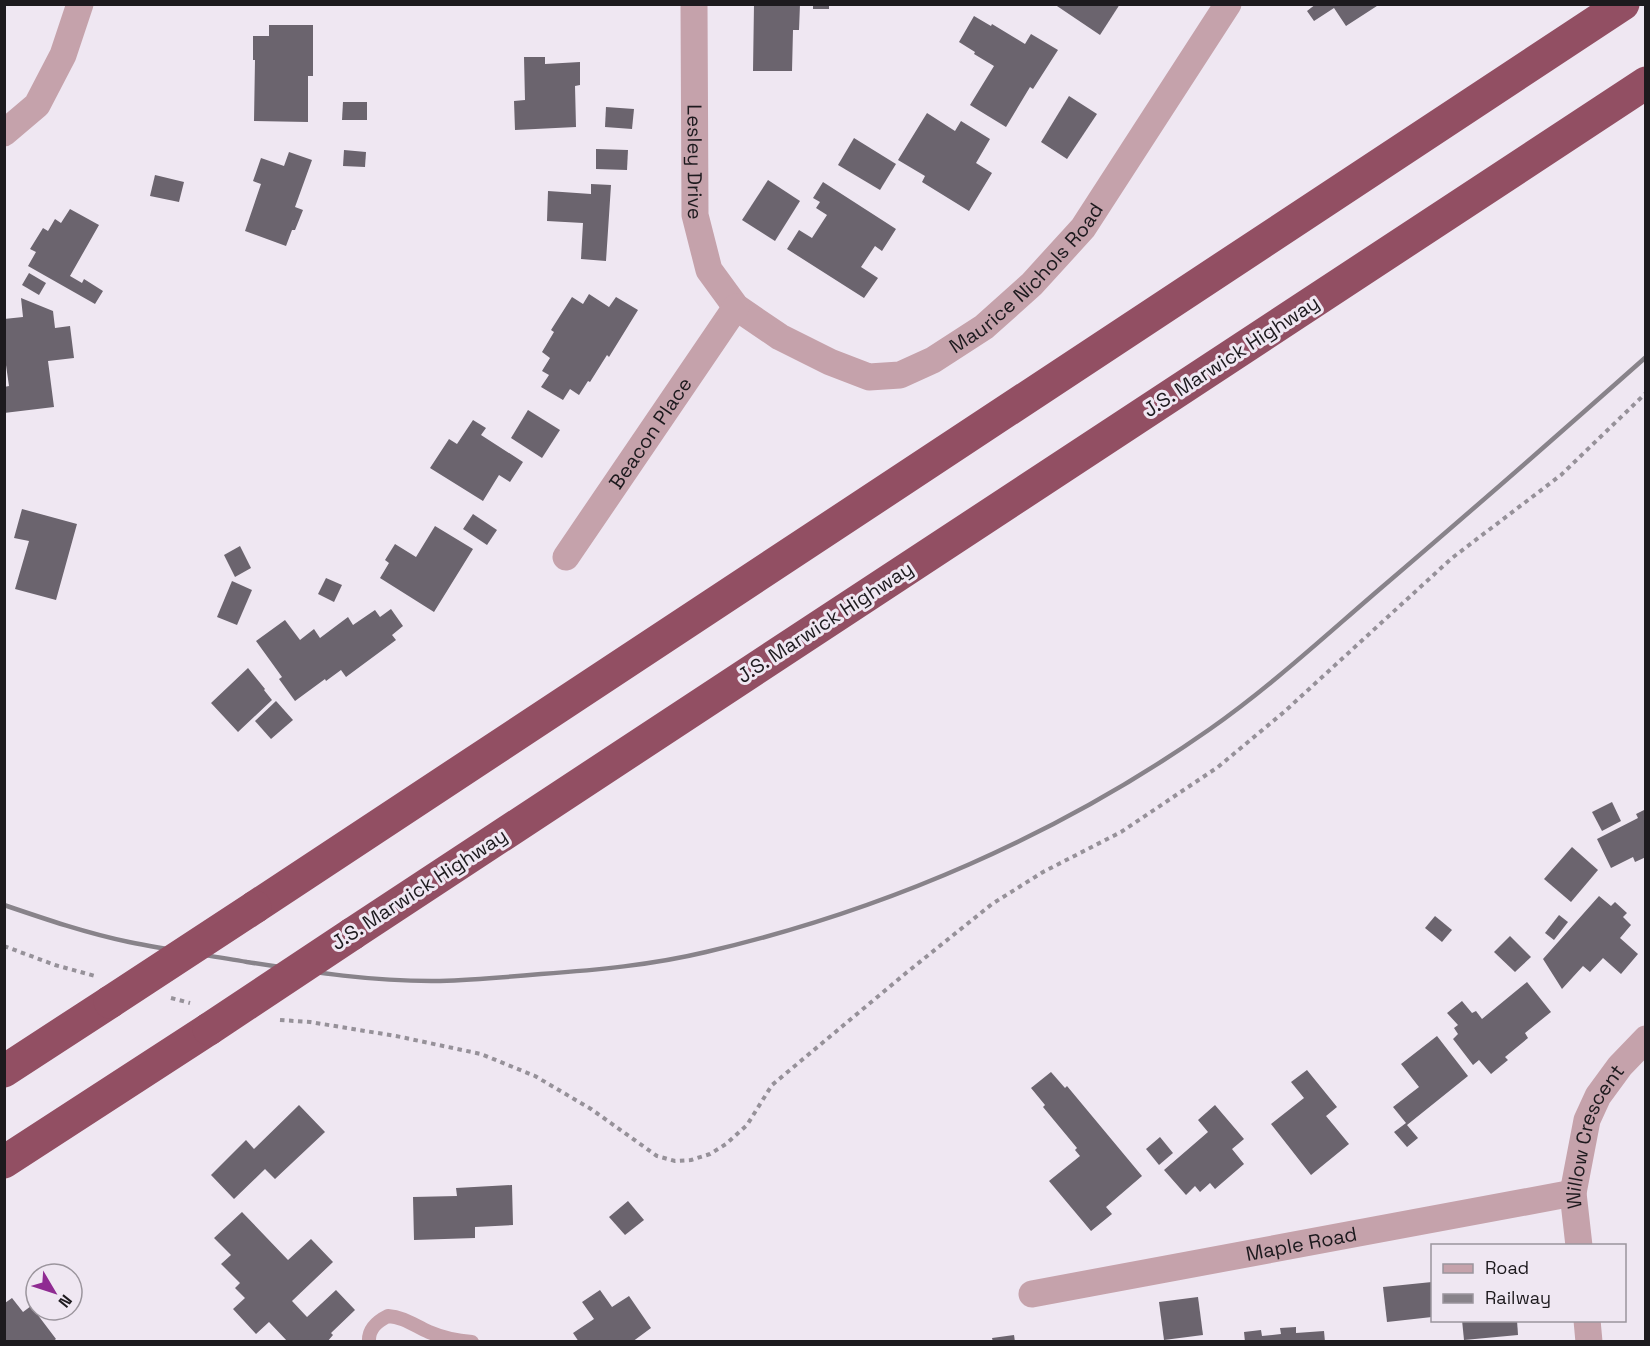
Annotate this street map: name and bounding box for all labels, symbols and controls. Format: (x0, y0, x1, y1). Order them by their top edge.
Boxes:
street label: Lesley Drive (681, 104, 708, 220)
street label: Maurice Nichols Road (944, 198, 1109, 359)
street label: J.S. Marwick Highway (1138, 289, 1324, 423)
street label: Beacon Place (603, 372, 698, 494)
street label: J.S. Marwick Highway (732, 555, 918, 689)
street label: J.S. Marwick Highway (326, 822, 512, 956)
street label: Willow Crescent (1560, 1059, 1630, 1210)
street label: Maple Road (1244, 1221, 1359, 1267)
legend (1431, 1244, 1626, 1322)
text: Road (1485, 1256, 1529, 1279)
north arrow (24, 1262, 84, 1322)
text: Railway (1485, 1286, 1551, 1309)
text: N (54, 1290, 77, 1312)

